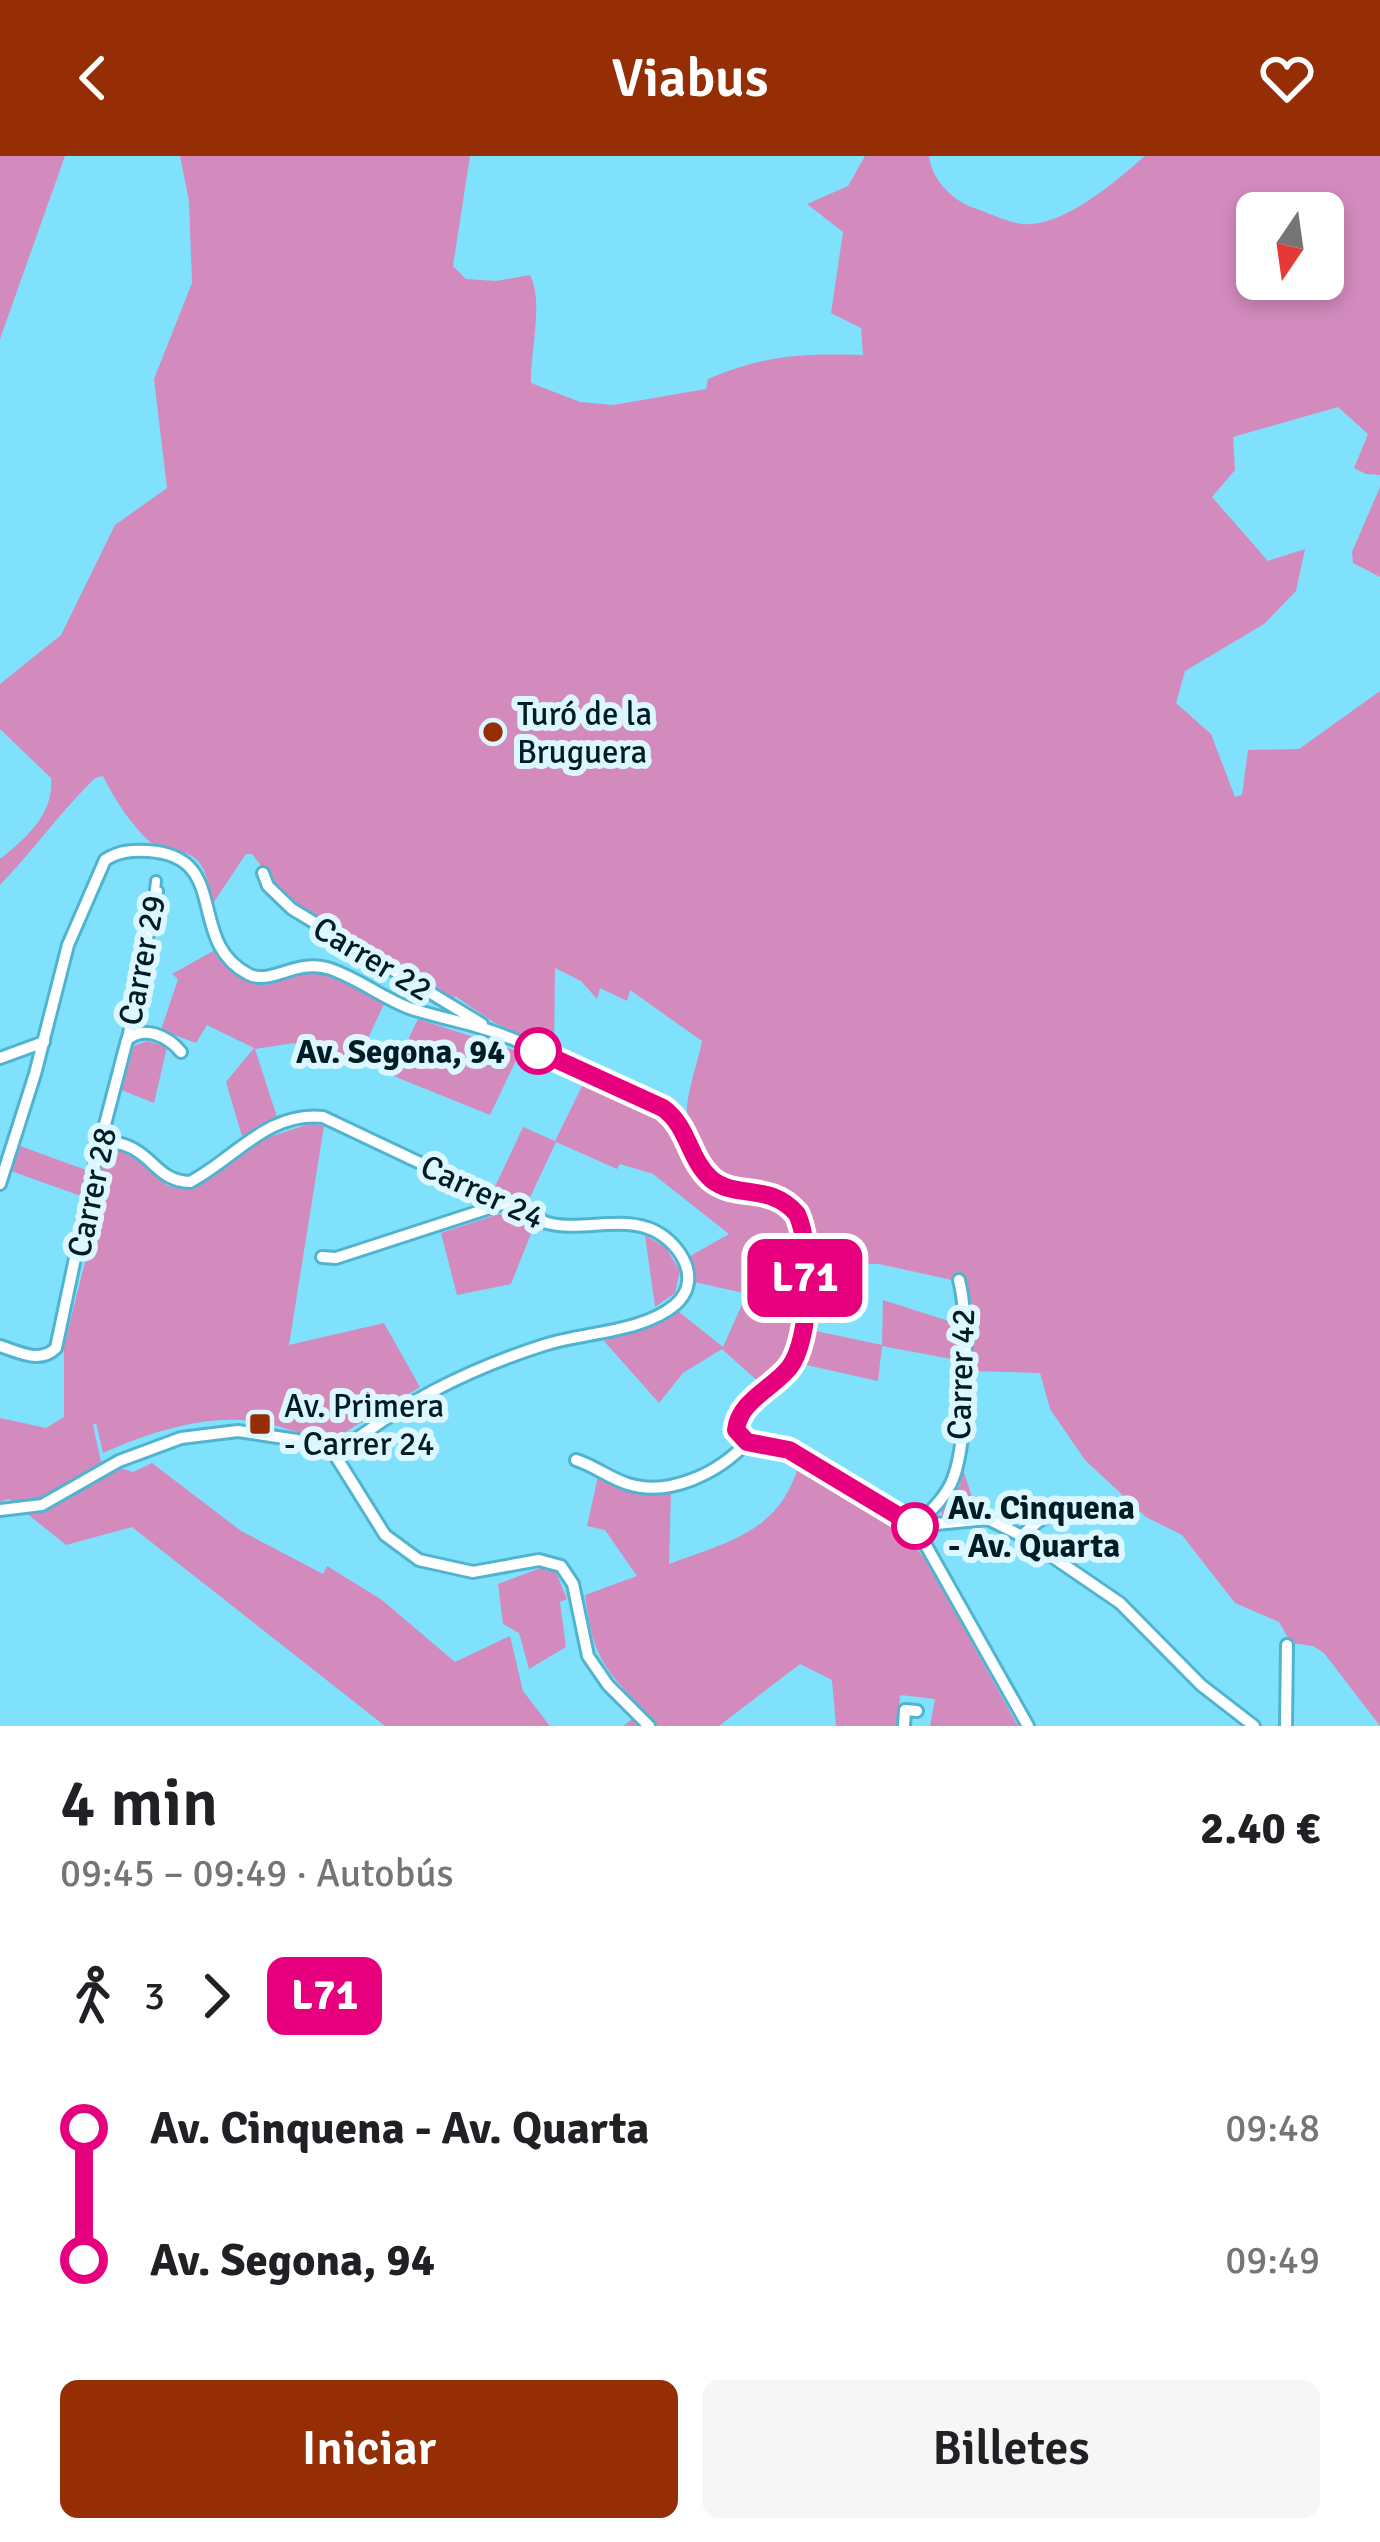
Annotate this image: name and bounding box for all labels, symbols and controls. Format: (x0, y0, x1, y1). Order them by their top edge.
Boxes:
icon: back (60, 45, 126, 111)
text: Viabus (612, 45, 768, 112)
icon: heart (1254, 45, 1320, 111)
north arrow (1236, 192, 1344, 300)
map controls (1236, 192, 1344, 300)
place label: Turó de la Bruguera (517, 694, 652, 773)
marker: Turó de la Bruguera (480, 719, 506, 745)
street label: Carrer 29 (110, 892, 175, 1029)
street label: Carrer 22 (305, 908, 439, 1011)
marker: Av. Segona, 94 (516, 1029, 560, 1073)
place label: Av. Segona, 94 (296, 1032, 505, 1073)
street label: Carrer 28 (59, 1124, 126, 1261)
street label: Carrer 24 (414, 1146, 551, 1239)
line badge: L71 (736, 1239, 874, 1317)
text: L71 (771, 1252, 839, 1303)
street label: Carrer 42 (939, 1308, 984, 1441)
place label: Av. Primera - Carrer 24 (284, 1386, 444, 1465)
marker: Av. Primera - Carrer 24 (247, 1411, 273, 1437)
place label: Av. Cinquena - Av. Quarta (948, 1488, 1135, 1567)
marker: Av. Cinquena - Av. Quarta (893, 1504, 937, 1548)
text: 4 min (60, 1763, 218, 1844)
text: 2.40 € (1200, 1801, 1320, 1856)
text: 09:45 – 09:49 · Autobús (60, 1849, 454, 1897)
icon: walk (60, 1963, 126, 2029)
icon: forward (183, 1963, 249, 2029)
text: L71 (291, 1970, 358, 2021)
text: 3 (144, 1972, 165, 2020)
text: Av. Cinquena - Av. Quarta (150, 2101, 649, 2156)
text: 09:48 (1225, 2104, 1320, 2152)
text: Av. Segona, 94 (150, 2233, 435, 2288)
text: 09:49 (1225, 2236, 1320, 2284)
button: Iniciar (60, 2380, 678, 2518)
button: Billetes (702, 2380, 1320, 2518)

